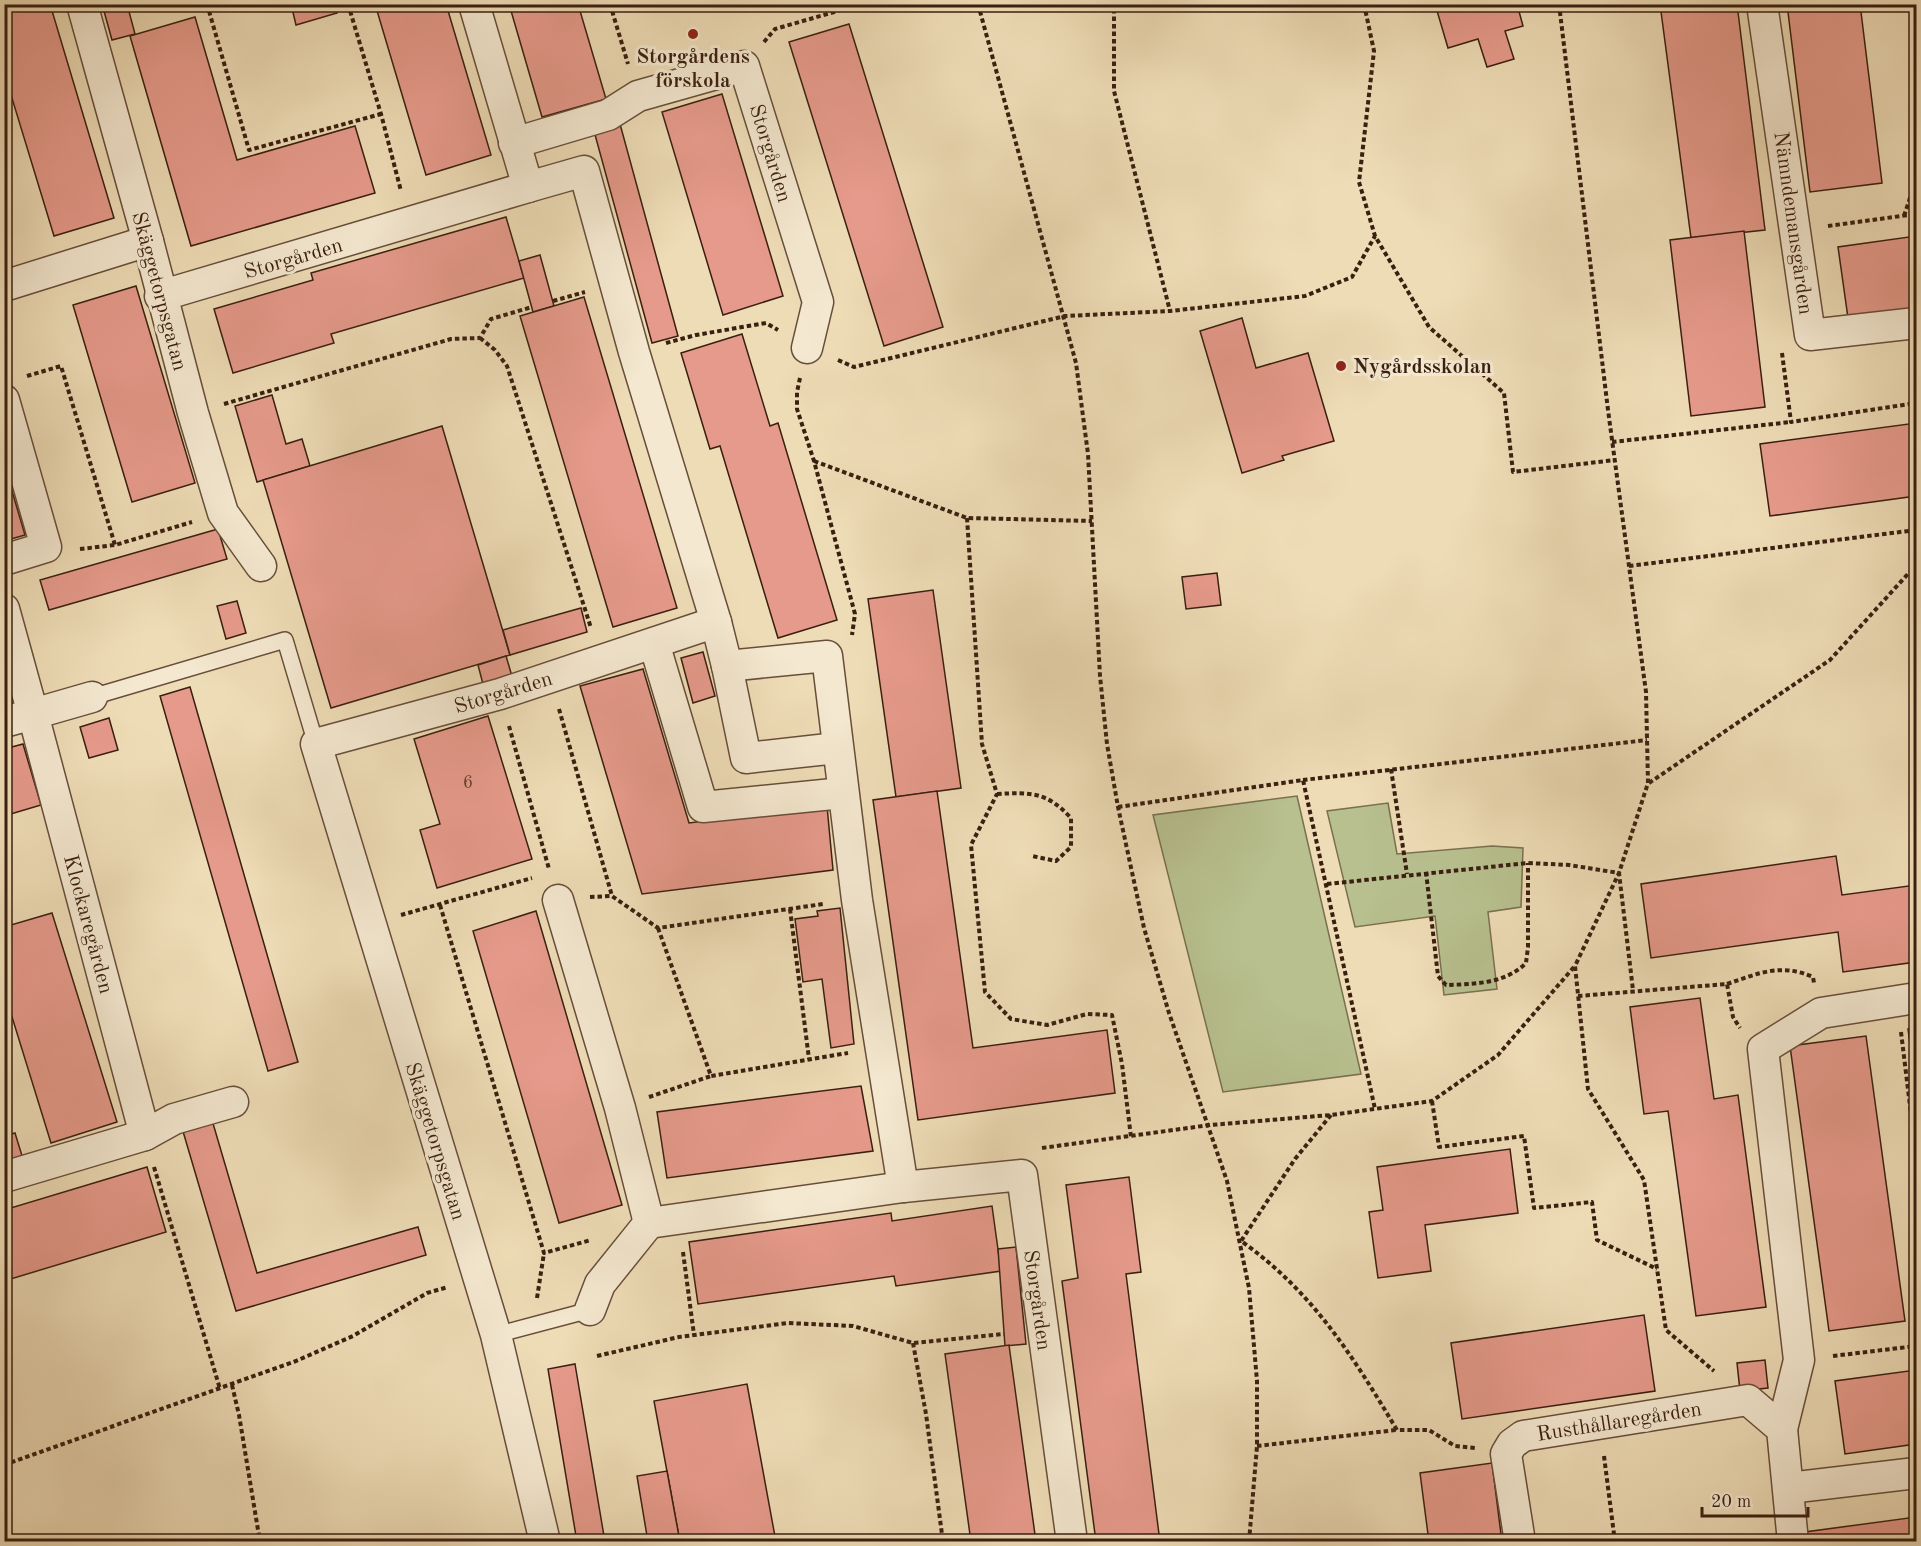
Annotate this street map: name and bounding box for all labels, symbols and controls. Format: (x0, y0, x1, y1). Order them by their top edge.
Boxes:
marker: Storgårdens förskola (686, 27, 700, 41)
place label: Storgårdens förskola (636, 47, 750, 92)
street label: Storgården (745, 102, 794, 205)
street label: Nämndemansgården (1769, 130, 1816, 316)
street label: Skäggetorpsgatan (127, 210, 190, 373)
street label: Storgården (242, 235, 345, 284)
place label: Nygårdsskolan (1353, 357, 1492, 378)
marker: Nygårdsskolan (1334, 359, 1348, 373)
street label: Storgården (452, 669, 555, 718)
house number: 6 (463, 774, 473, 792)
street label: Klockaregården (59, 853, 116, 996)
street label: Skäggetorpsgatan (401, 1060, 469, 1223)
street label: Storgården (1019, 1248, 1054, 1352)
street label: Rusthållaregården (1535, 1399, 1703, 1446)
scale bar (1702, 1480, 1808, 1518)
text: 20 m (1711, 1493, 1751, 1511)

